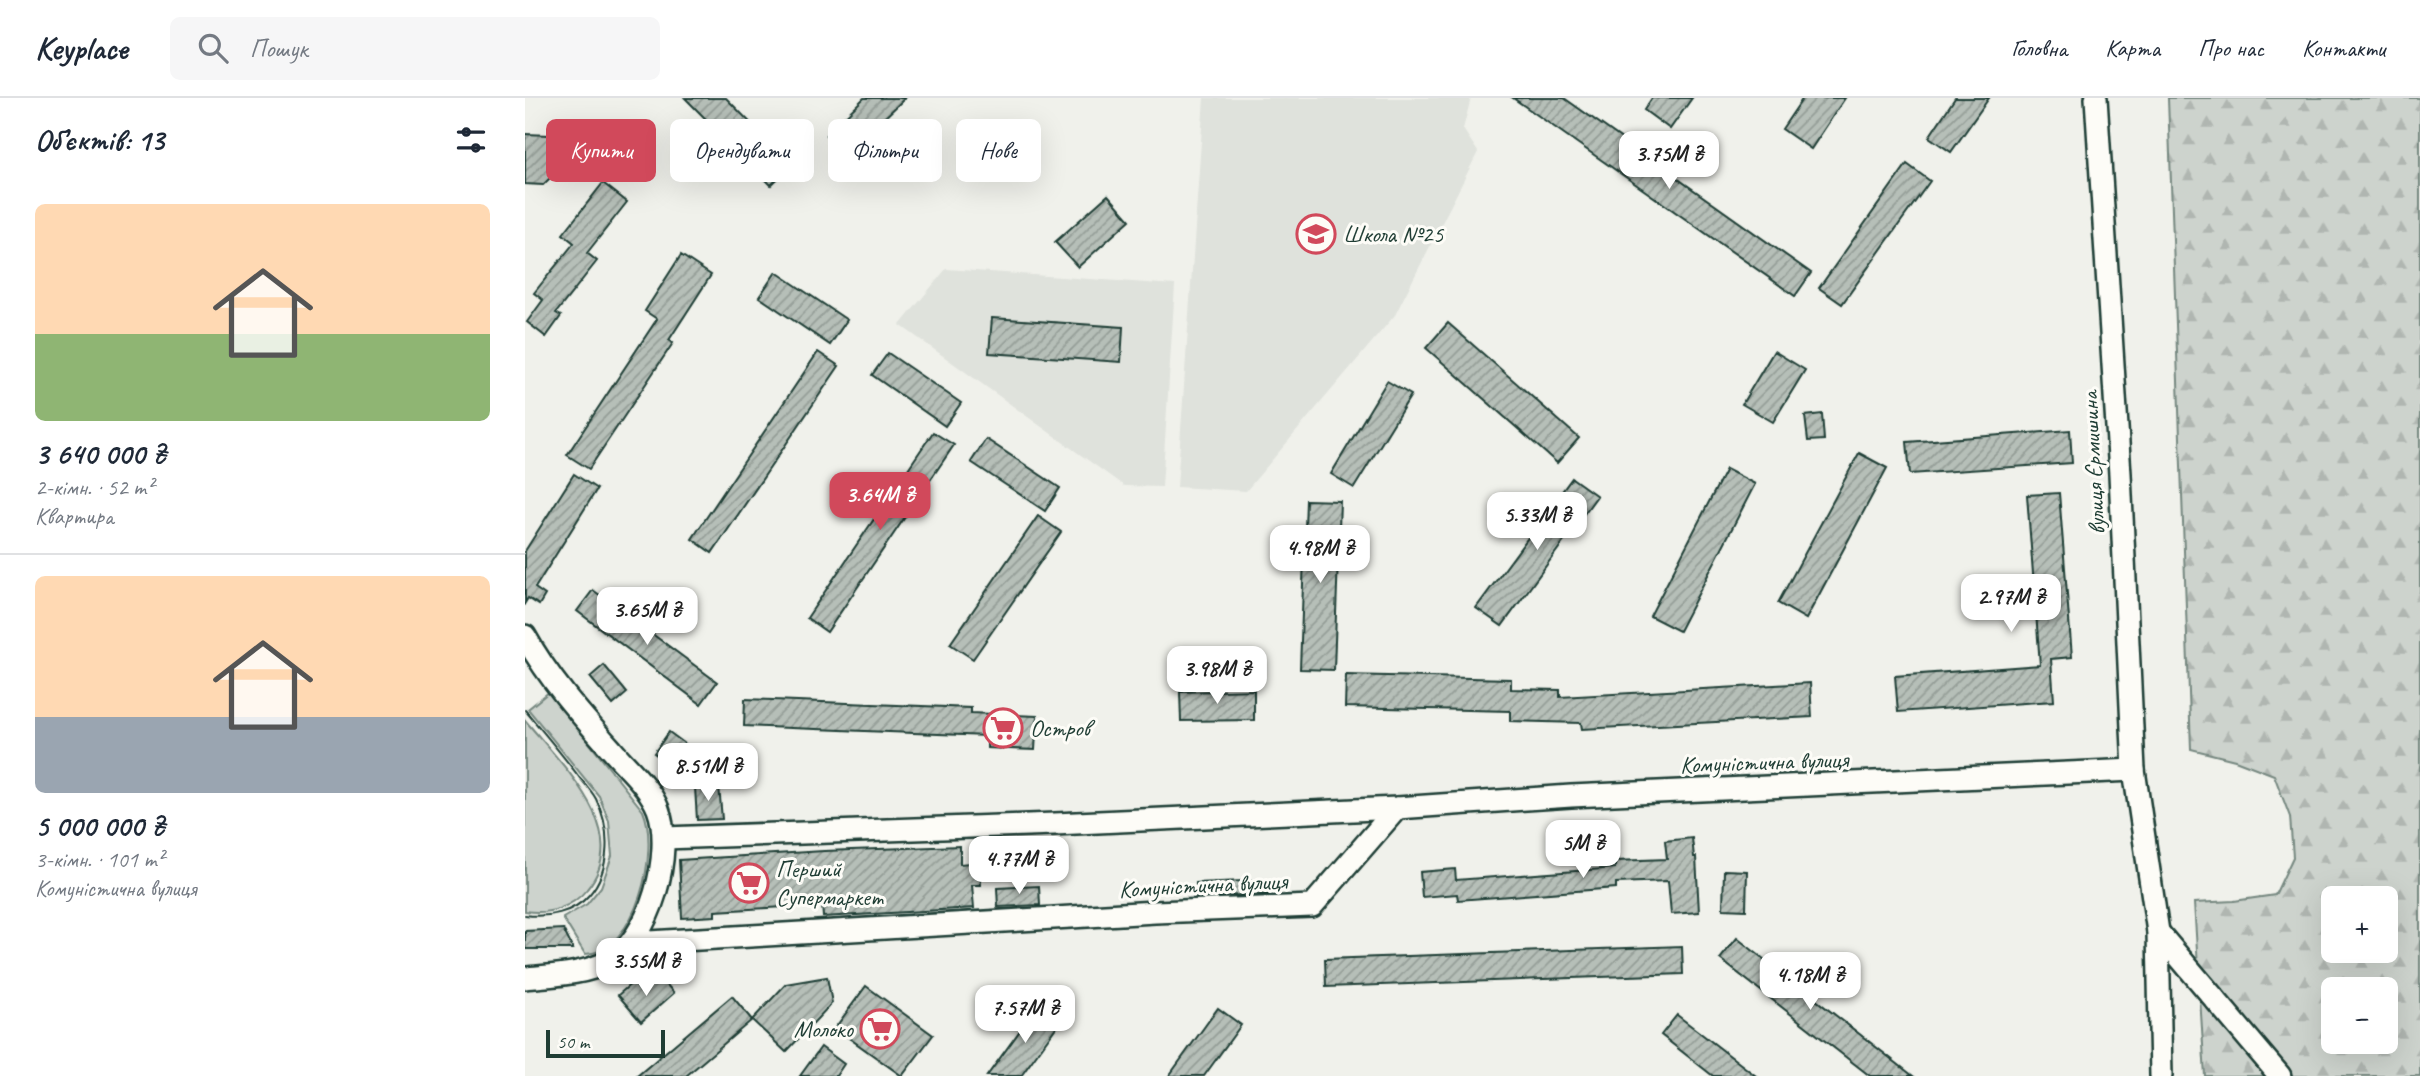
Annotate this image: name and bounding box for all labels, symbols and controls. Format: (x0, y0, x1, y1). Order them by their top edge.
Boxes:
search box (170, 17, 660, 80)
text: Keyplace (35, 27, 128, 69)
icon: search (194, 29, 232, 67)
text: Пошук (250, 32, 308, 65)
text: Головна (2011, 33, 2067, 63)
text: Карта (2105, 33, 2160, 63)
text: Про нас (2198, 33, 2264, 63)
text: Контакти (2302, 33, 2385, 63)
chip: Купити (546, 119, 656, 182)
chip: Орендувати (670, 119, 814, 182)
chip: Фільтри (828, 119, 942, 182)
chip: Нове (956, 119, 1041, 182)
text: Об’єктів: 13 (35, 121, 164, 159)
icon: filters (452, 121, 490, 159)
pin: 3.75M ₴ (1604, 132, 1734, 191)
text: 3.75M ₴ (1635, 139, 1703, 168)
school or university icon: Школа №25 (1295, 213, 1337, 255)
place label: Школа №25 (1343, 219, 1444, 249)
icon: home (200, 250, 326, 376)
street label: вулиця Єрмишина (2074, 388, 2112, 535)
text: 3 640 000 ₴ (35, 435, 166, 473)
pin: 3.64M ₴ (815, 472, 945, 532)
text: 2-кімн. · 52 m² (35, 473, 153, 502)
text: 3.64M ₴ (846, 480, 914, 509)
pin: 5.33M ₴ (1472, 492, 1602, 552)
text: 5.33M ₴ (1503, 500, 1571, 529)
text: Квартира (35, 502, 113, 531)
pin: 4.98M ₴ (1255, 526, 1385, 585)
text: 4.98M ₴ (1286, 533, 1354, 562)
pin: 2.97M ₴ (1946, 574, 2076, 634)
text: 2.97M ₴ (1977, 582, 2045, 611)
pin: 3.65M ₴ (582, 588, 712, 647)
text: 3.65M ₴ (613, 595, 681, 624)
icon: home (200, 622, 326, 748)
pin: 3.98M ₴ (1152, 646, 1282, 706)
text: 3.98M ₴ (1183, 654, 1251, 683)
supermarket icon: Остров (982, 707, 1024, 749)
place label: Остров (1030, 713, 1096, 743)
pin: 8.51M ₴ (643, 744, 773, 803)
street label: Комуністична вулиця (1679, 744, 1850, 780)
text: 8.51M ₴ (674, 751, 742, 780)
text: 5 000 000 ₴ (35, 807, 165, 845)
pin: 5M ₴ (1542, 820, 1624, 880)
text: 5M ₴ (1562, 828, 1604, 857)
pin: 4.77M ₴ (954, 836, 1084, 896)
text: 4.77M ₴ (985, 844, 1053, 873)
text: 3-кімн. · 101 m² (35, 845, 164, 874)
place label: Перший Супермаркет (776, 854, 884, 912)
supermarket icon: Перший Супермаркет (728, 862, 770, 904)
street label: Комуністична вулиця (1118, 866, 1289, 904)
text: Комуністична вулиця (35, 874, 196, 903)
map controls (2321, 886, 2398, 1054)
button: + (2321, 886, 2398, 963)
pin: 3.55M ₴ (581, 939, 711, 998)
text: 3.55M ₴ (612, 946, 680, 975)
pin: 4.18M ₴ (1745, 953, 1875, 1012)
text: 4.18M ₴ (1776, 960, 1844, 989)
button: − (2321, 977, 2398, 1054)
pin: 7.57M ₴ (960, 986, 1090, 1045)
text: 7.57M ₴ (991, 993, 1059, 1022)
supermarket icon: Молоко (859, 1008, 901, 1050)
place label: Молоко (794, 1014, 855, 1044)
scale bar (546, 1027, 665, 1059)
text: 50 m (557, 1030, 589, 1054)

